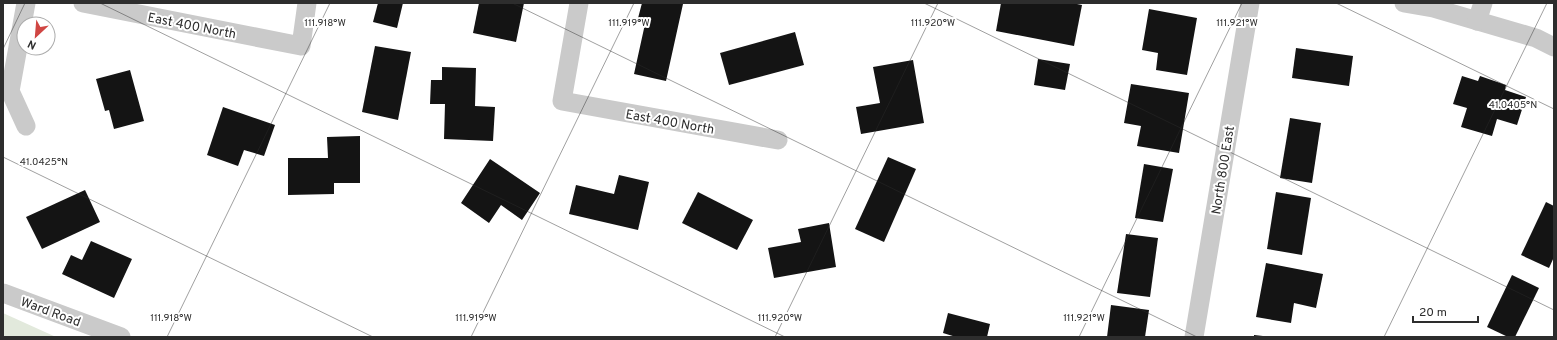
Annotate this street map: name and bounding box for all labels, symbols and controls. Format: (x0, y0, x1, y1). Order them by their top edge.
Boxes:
street label: East 400 North (146, 11, 237, 43)
north arrow (16, 16, 56, 56)
text: 111.918°W (304, 17, 346, 30)
text: 111.919°W (608, 17, 650, 30)
text: 111.920°W (911, 17, 955, 30)
text: 111.921°W (1216, 17, 1258, 30)
text: N (25, 36, 39, 52)
text: 41.0405°N (1489, 99, 1537, 112)
street label: East 400 North (624, 107, 715, 139)
street label: North 800 East (1209, 125, 1239, 216)
text: 41.0425°N (20, 156, 68, 169)
street label: Ward Road (18, 295, 83, 331)
scale bar (1413, 298, 1478, 324)
text: 20 m (1419, 305, 1447, 321)
text: 111.918°W (150, 312, 192, 325)
text: 111.919°W (455, 312, 497, 325)
text: 111.920°W (758, 312, 802, 325)
text: 111.921°W (1063, 312, 1105, 325)

